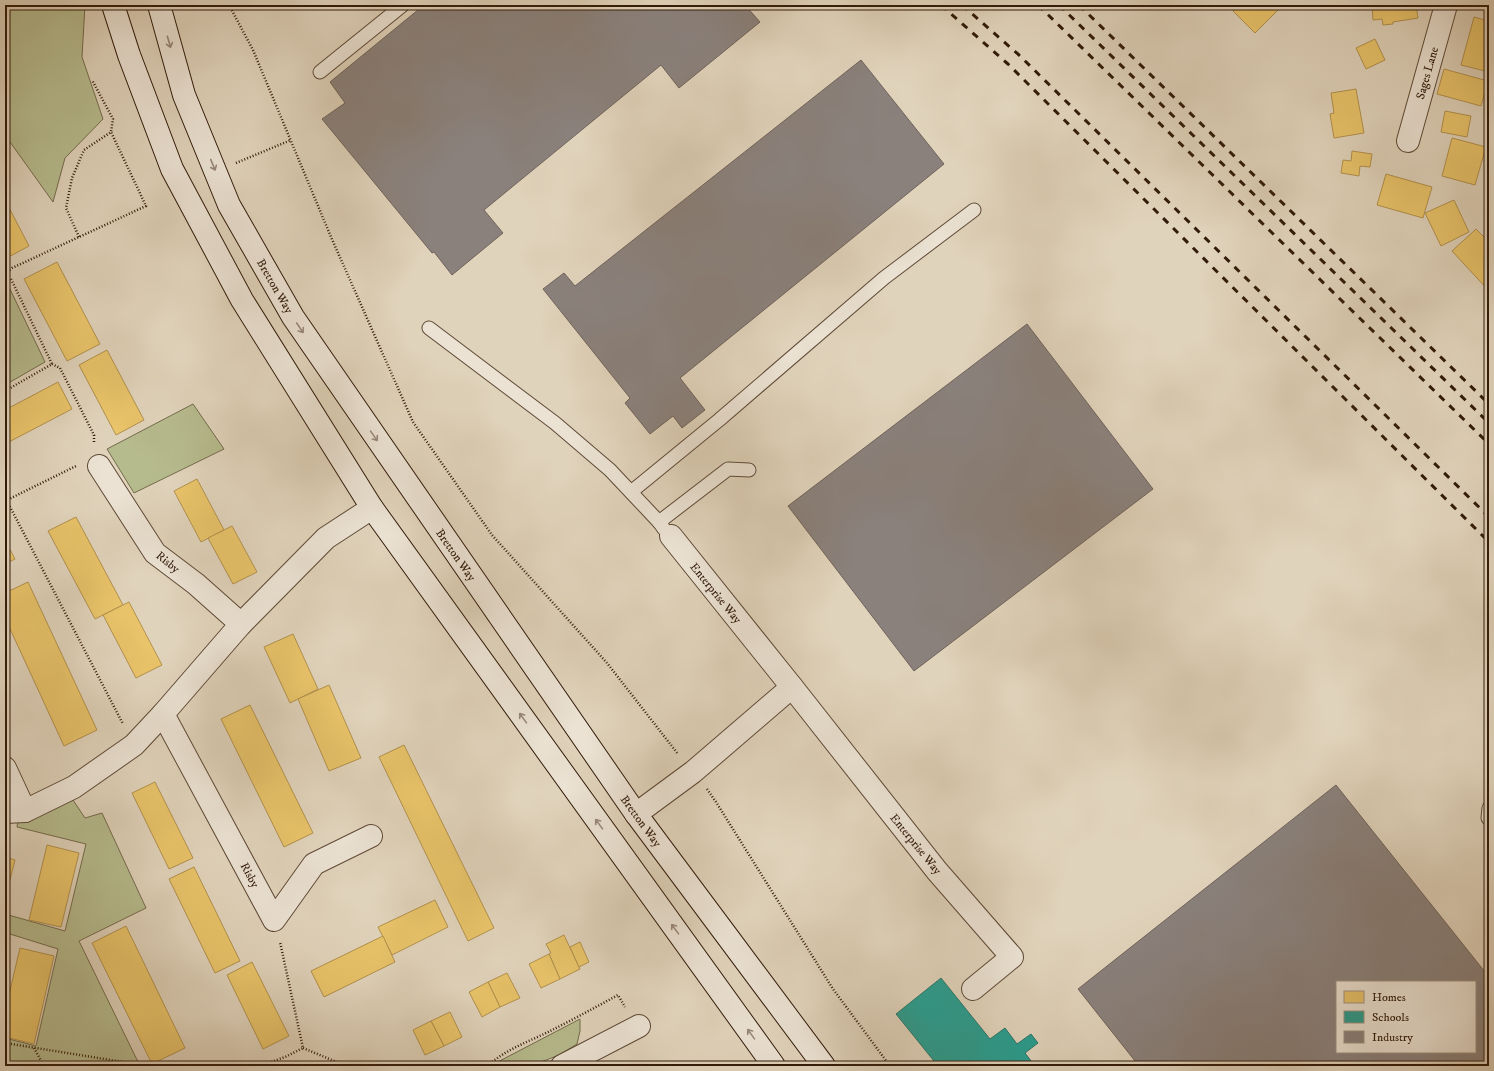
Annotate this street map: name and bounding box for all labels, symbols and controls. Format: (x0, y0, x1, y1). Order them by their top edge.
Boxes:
one-way arrow (166, 36, 174, 49)
street label: Sages Lane (1413, 45, 1442, 101)
one-way arrow (209, 158, 217, 170)
street label: Bretton Way (253, 256, 296, 316)
one-way arrow (296, 323, 305, 334)
one-way arrow (370, 430, 378, 441)
street label: Bretton Way (432, 526, 479, 585)
street label: Risby (153, 548, 183, 577)
street label: Enterprise Way (686, 560, 745, 627)
one-way arrow (519, 713, 527, 724)
street label: Bretton Way (617, 792, 665, 850)
street label: Enterprise Way (886, 811, 945, 878)
one-way arrow (595, 818, 603, 829)
street label: Risby (237, 860, 263, 891)
one-way arrow (671, 924, 679, 935)
legend (1336, 981, 1476, 1053)
text: Homes (1372, 990, 1406, 1005)
text: Schools (1372, 1010, 1409, 1025)
one-way arrow (747, 1029, 755, 1040)
text: Industry (1372, 1030, 1413, 1045)

